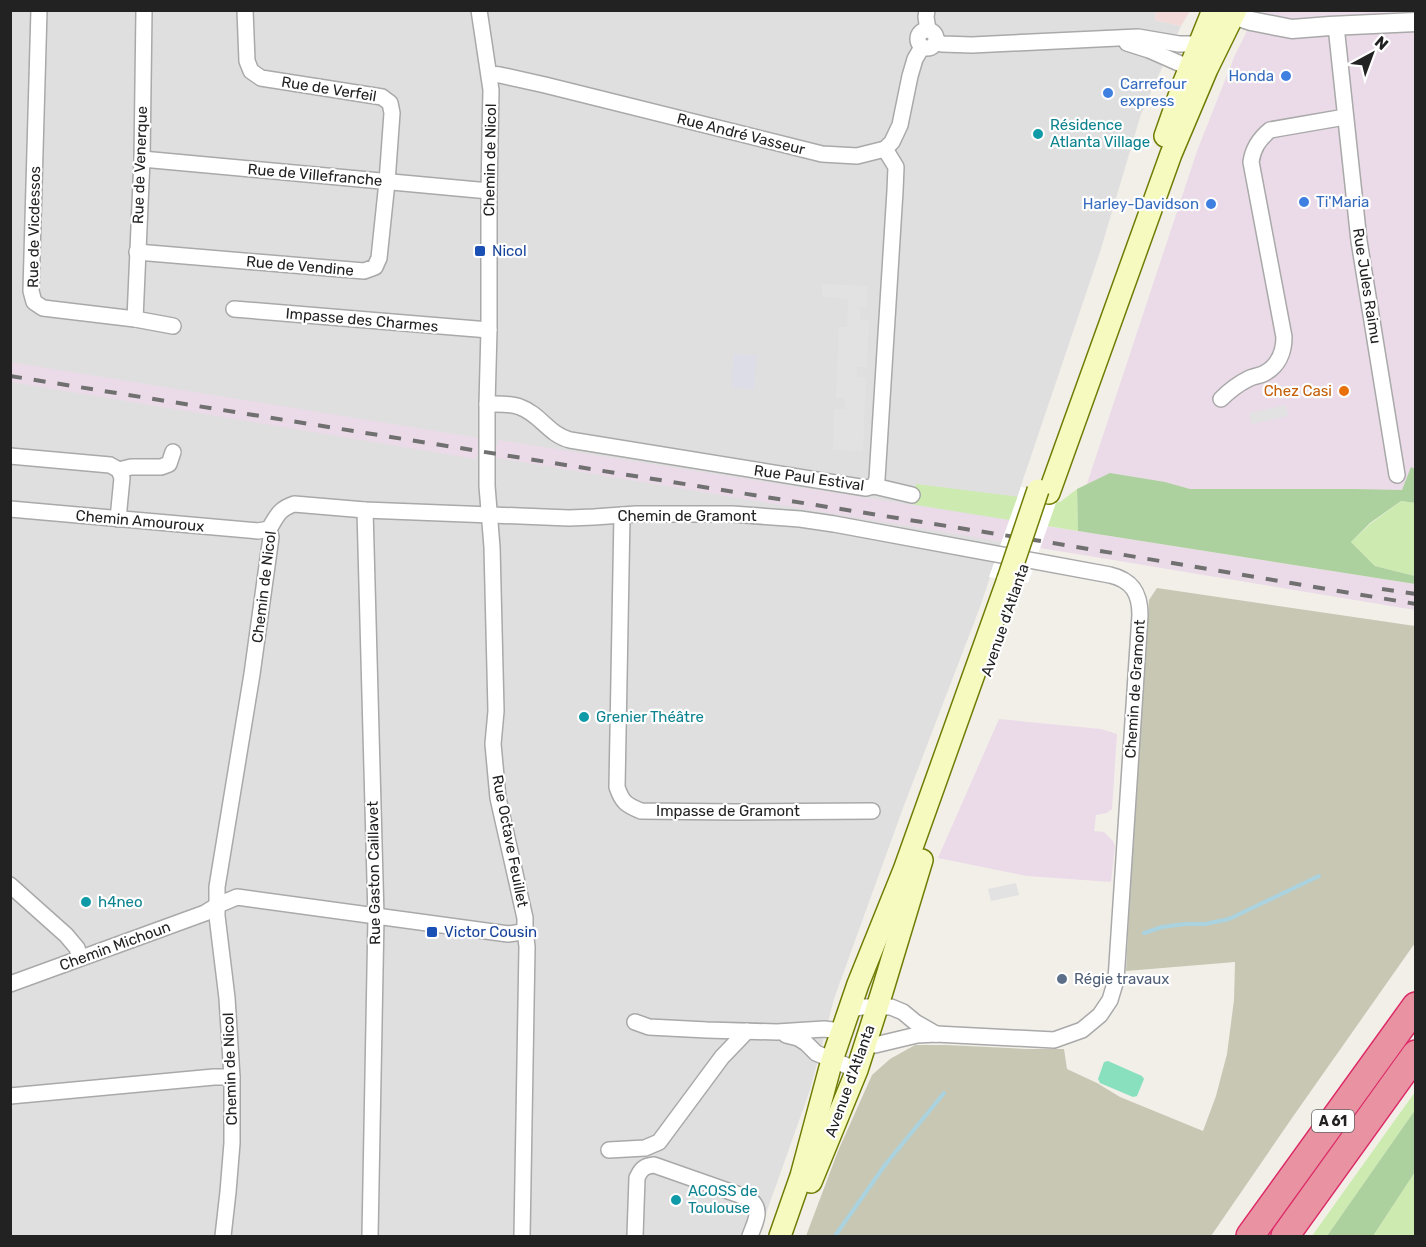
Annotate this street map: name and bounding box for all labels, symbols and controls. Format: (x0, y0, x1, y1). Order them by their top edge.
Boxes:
north arrow (1342, 24, 1402, 84)
text: N (1371, 32, 1392, 54)
place label: Honda (1228, 67, 1274, 85)
marker: Honda (1279, 69, 1293, 83)
street label: Rue de Verfeil (280, 73, 378, 105)
place label: Carrefour express (1120, 75, 1187, 110)
marker: Carrefour express (1101, 86, 1115, 100)
street label: Chemin de Nicol (480, 103, 500, 217)
street label: Rue de Venerque (129, 106, 151, 224)
street label: Rue André Vasseur (675, 109, 807, 159)
place label: Résidence Atlanta Village (1050, 116, 1150, 151)
marker: Résidence Atlanta Village (1031, 127, 1045, 141)
street label: Rue de Villefranche (247, 160, 383, 190)
street label: Rue de Vicdessos (24, 165, 44, 288)
place label: Ti'Maria (1316, 193, 1369, 211)
place label: Harley-Davidson (1083, 195, 1199, 213)
marker: Ti'Maria (1297, 195, 1311, 209)
marker: Harley-Davidson (1204, 197, 1218, 211)
street label: Rue Jules Raimu (1349, 227, 1385, 345)
place label: Nicol (492, 242, 527, 260)
marker: Nicol (473, 244, 487, 258)
street label: Rue de Vendine (245, 252, 355, 280)
street label: Impasse des Charmes (285, 304, 439, 336)
place label: Chez Casi (1264, 382, 1332, 400)
marker: Chez Casi (1337, 384, 1351, 398)
street label: Rue Paul Estival (753, 461, 865, 495)
street label: Chemin Amouroux (75, 506, 205, 536)
street label: Chemin de Gramont (617, 507, 757, 525)
street label: Chemin de Nicol (248, 530, 280, 644)
street label: Avenue d'Atlanta (977, 561, 1033, 679)
street label: Chemin de Gramont (1121, 619, 1149, 759)
place label: Grenier Théâtre (596, 708, 704, 726)
marker: Grenier Théâtre (577, 710, 591, 724)
street label: Rue Octave Feuillet (488, 773, 532, 909)
street label: Rue Gaston Caillavet (364, 801, 384, 945)
street label: Impasse de Gramont (656, 802, 800, 820)
place label: h4neo (98, 893, 143, 911)
marker: h4neo (79, 895, 93, 909)
street label: Chemin Michoun (57, 918, 173, 974)
place label: Victor Cousin (444, 923, 537, 941)
marker: Victor Cousin (425, 925, 439, 939)
place label: Régie travaux (1074, 970, 1169, 988)
marker: Régie travaux (1055, 972, 1069, 986)
street label: Chemin de Nicol (219, 1012, 241, 1126)
street label: Avenue d'Atlanta (821, 1022, 879, 1140)
road number: A 61 (1312, 1110, 1354, 1132)
place label: ACOSS de Toulouse (688, 1182, 758, 1217)
marker: ACOSS de Toulouse (669, 1193, 683, 1207)

